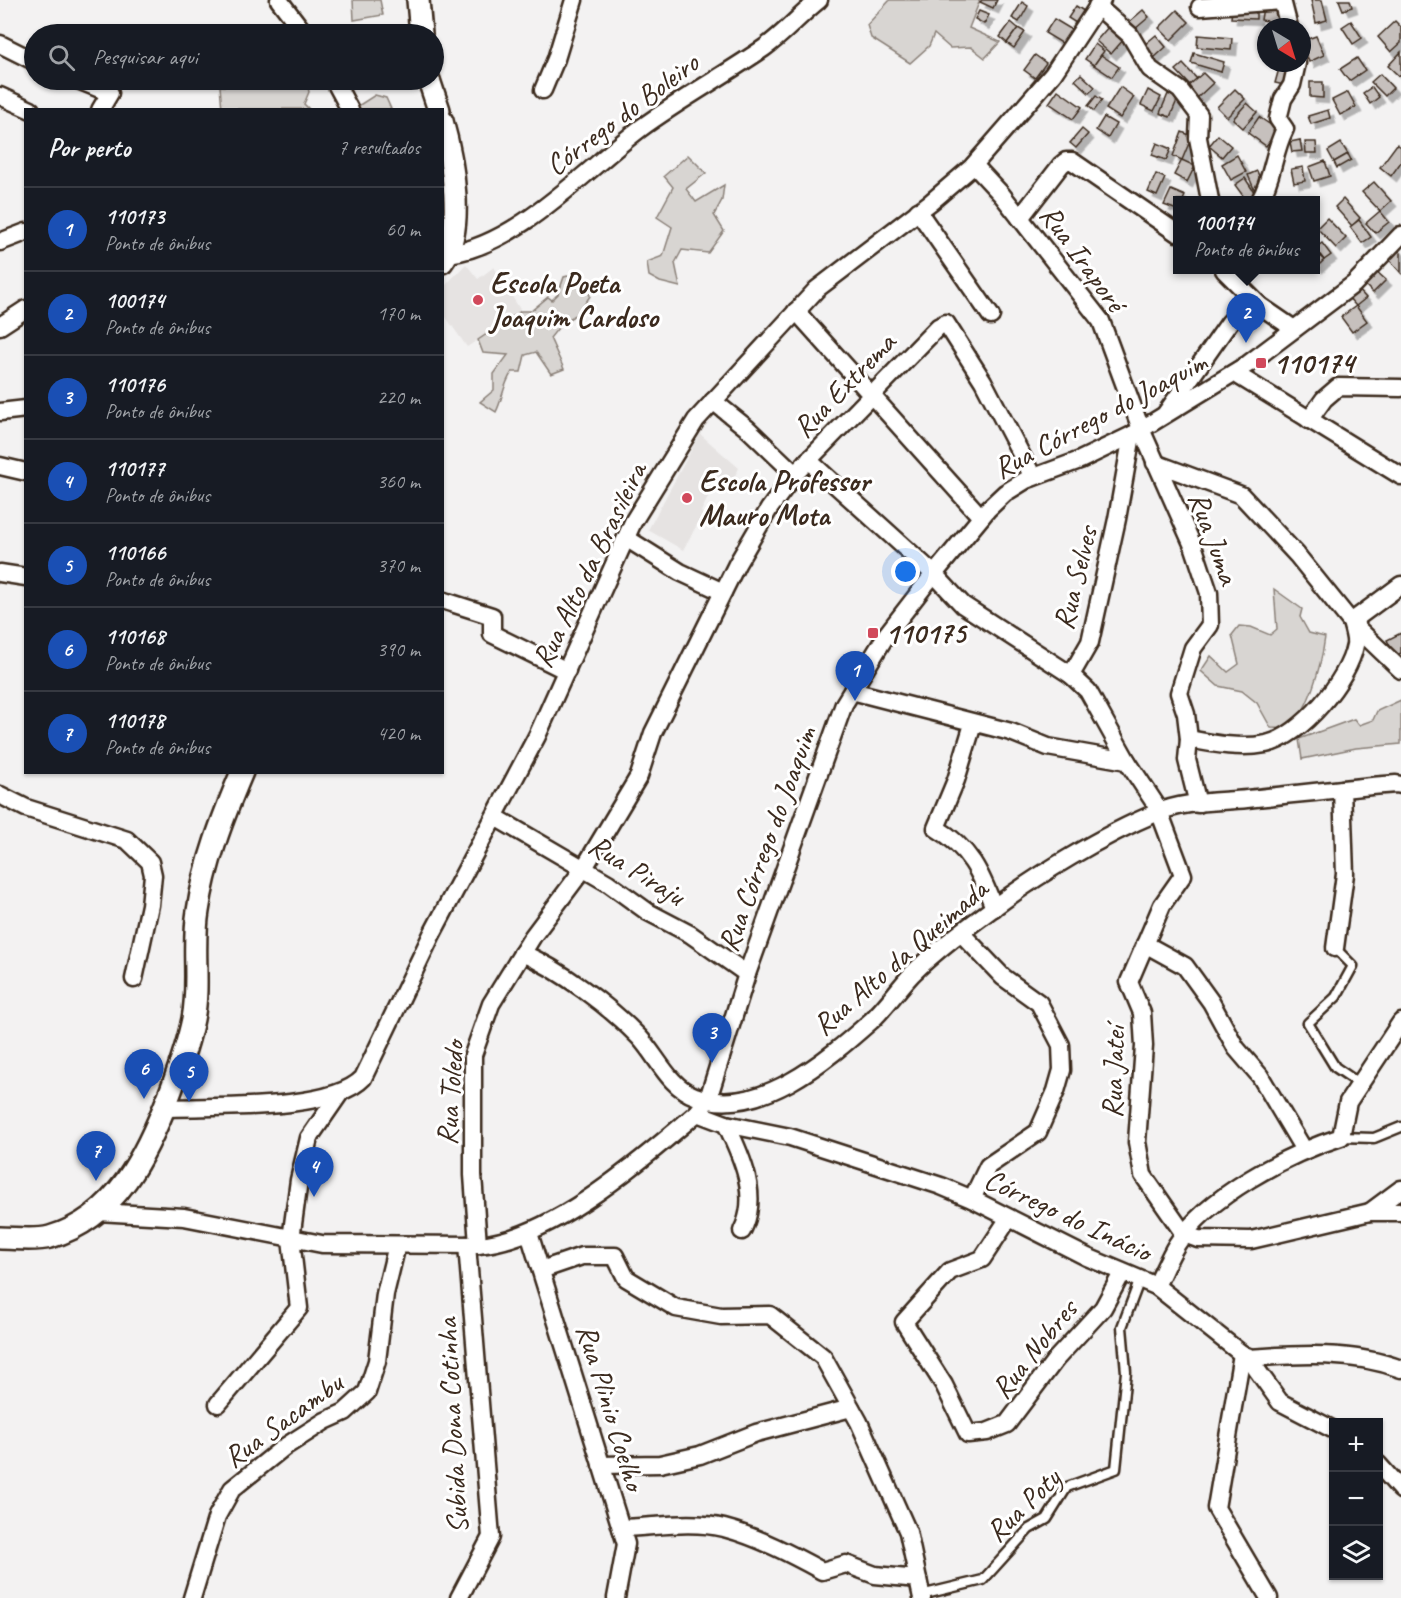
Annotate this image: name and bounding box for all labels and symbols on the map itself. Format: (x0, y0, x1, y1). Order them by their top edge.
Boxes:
north arrow (1257, 18, 1311, 72)
street label: Córrego do Boleiro (538, 43, 707, 184)
street label: Rua Iraporé (1032, 197, 1137, 322)
place label: Escola Poeta Joaquim Cardoso (488, 264, 660, 336)
marker: Escola Poeta Joaquim Cardoso (471, 293, 485, 307)
pin: 2 (1226, 294, 1266, 343)
street label: Rua Extrema (784, 323, 905, 446)
street label: Rua Córrego do Joaquim (987, 342, 1214, 487)
place label: 110174 (1273, 344, 1357, 382)
marker: 110174 (1254, 356, 1268, 370)
street label: Rua Alto da Brasileira (523, 454, 656, 674)
place label: Escola Professor Mauro Mota (699, 462, 873, 534)
street label: Rua Juma (1180, 486, 1249, 591)
marker: Escola Professor Mauro Mota (680, 491, 694, 505)
street label: Rua Selves (1044, 520, 1107, 633)
your location (891, 557, 920, 586)
place label: 110175 (885, 614, 968, 652)
marker: 110175 (866, 626, 880, 640)
pin: 1 (836, 652, 874, 701)
street label: Rua Córrego do Joaquim (709, 720, 826, 957)
street label: Rua Piraju (582, 826, 694, 915)
street label: Rua Alto da Queimada (804, 869, 998, 1044)
pin: 3 (692, 1014, 732, 1063)
street label: Rua Jateí (1092, 1019, 1134, 1119)
street label: Rua Toledo (427, 1036, 473, 1146)
pin: 6 (124, 1050, 164, 1099)
pin: 5 (170, 1052, 208, 1102)
pin: 7 (76, 1132, 116, 1181)
pin: 4 (294, 1148, 334, 1197)
street label: Córrego do Inácio (979, 1160, 1161, 1272)
street label: Rua Nobres (982, 1289, 1087, 1406)
street label: Subida Dona Cotinha (427, 1315, 477, 1535)
street label: Rua Plinio Coelho (568, 1319, 655, 1498)
street label: Rua Sacambu (216, 1363, 352, 1476)
street label: Rua Poty (977, 1459, 1070, 1550)

